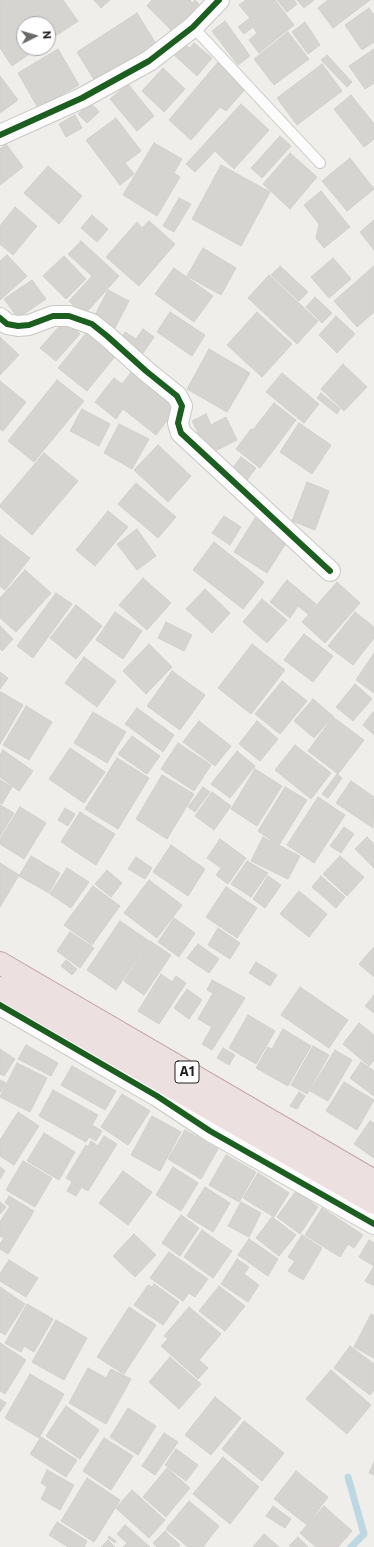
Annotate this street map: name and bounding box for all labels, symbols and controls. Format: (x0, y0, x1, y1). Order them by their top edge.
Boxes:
north arrow (16, 16, 56, 56)
text: N (41, 30, 54, 40)
road number: A1 (175, 1061, 199, 1083)

